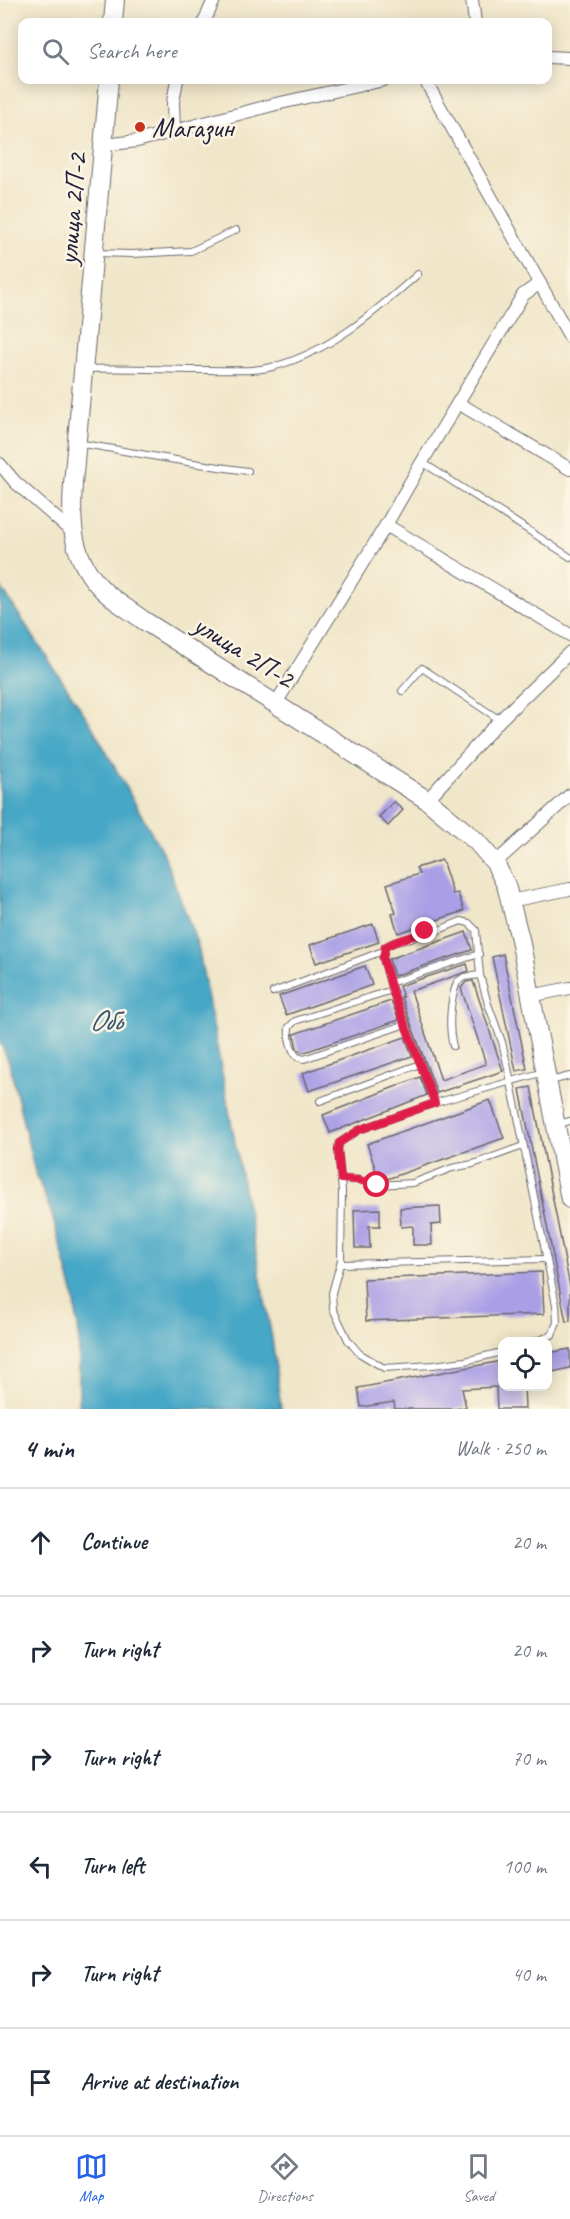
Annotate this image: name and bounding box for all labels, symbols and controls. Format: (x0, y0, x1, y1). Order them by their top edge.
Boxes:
search box (18, 18, 552, 84)
icon: search (39, 35, 72, 68)
text: Search here (87, 37, 177, 65)
place label: Магазин (152, 110, 236, 145)
marker: Магазин (133, 120, 147, 134)
street label: улица 2П-2 (50, 149, 95, 268)
street label: улица 2П-2 (186, 605, 303, 697)
route end (411, 917, 437, 943)
water label: Обь (89, 1001, 125, 1039)
route start (363, 1171, 389, 1197)
map controls (498, 1337, 552, 1391)
button: locate (498, 1337, 552, 1391)
text: 4 min (24, 1432, 74, 1465)
text: Walk · 250 m (456, 1436, 546, 1461)
icon: ahead (24, 1526, 57, 1559)
text: Continue (81, 1528, 147, 1556)
text: 20 m (512, 1530, 546, 1555)
icon: right (24, 1634, 57, 1667)
text: Turn right (81, 1636, 158, 1664)
text: 20 m (512, 1638, 546, 1663)
icon: right (24, 1742, 57, 1775)
text: Turn right (81, 1744, 158, 1772)
text: 70 m (512, 1746, 546, 1771)
icon: left (24, 1850, 57, 1883)
text: Turn left (81, 1852, 145, 1880)
text: 100 m (503, 1854, 546, 1879)
icon: right (24, 1958, 57, 1991)
text: Turn right (81, 1960, 158, 1988)
text: 40 m (512, 1962, 546, 1987)
icon: arrive (24, 2066, 57, 2099)
text: Arrive at destination (81, 2068, 238, 2096)
tab: Map (75, 2150, 108, 2206)
tab: Directions (257, 2150, 313, 2206)
tab: Saved (462, 2150, 495, 2206)

